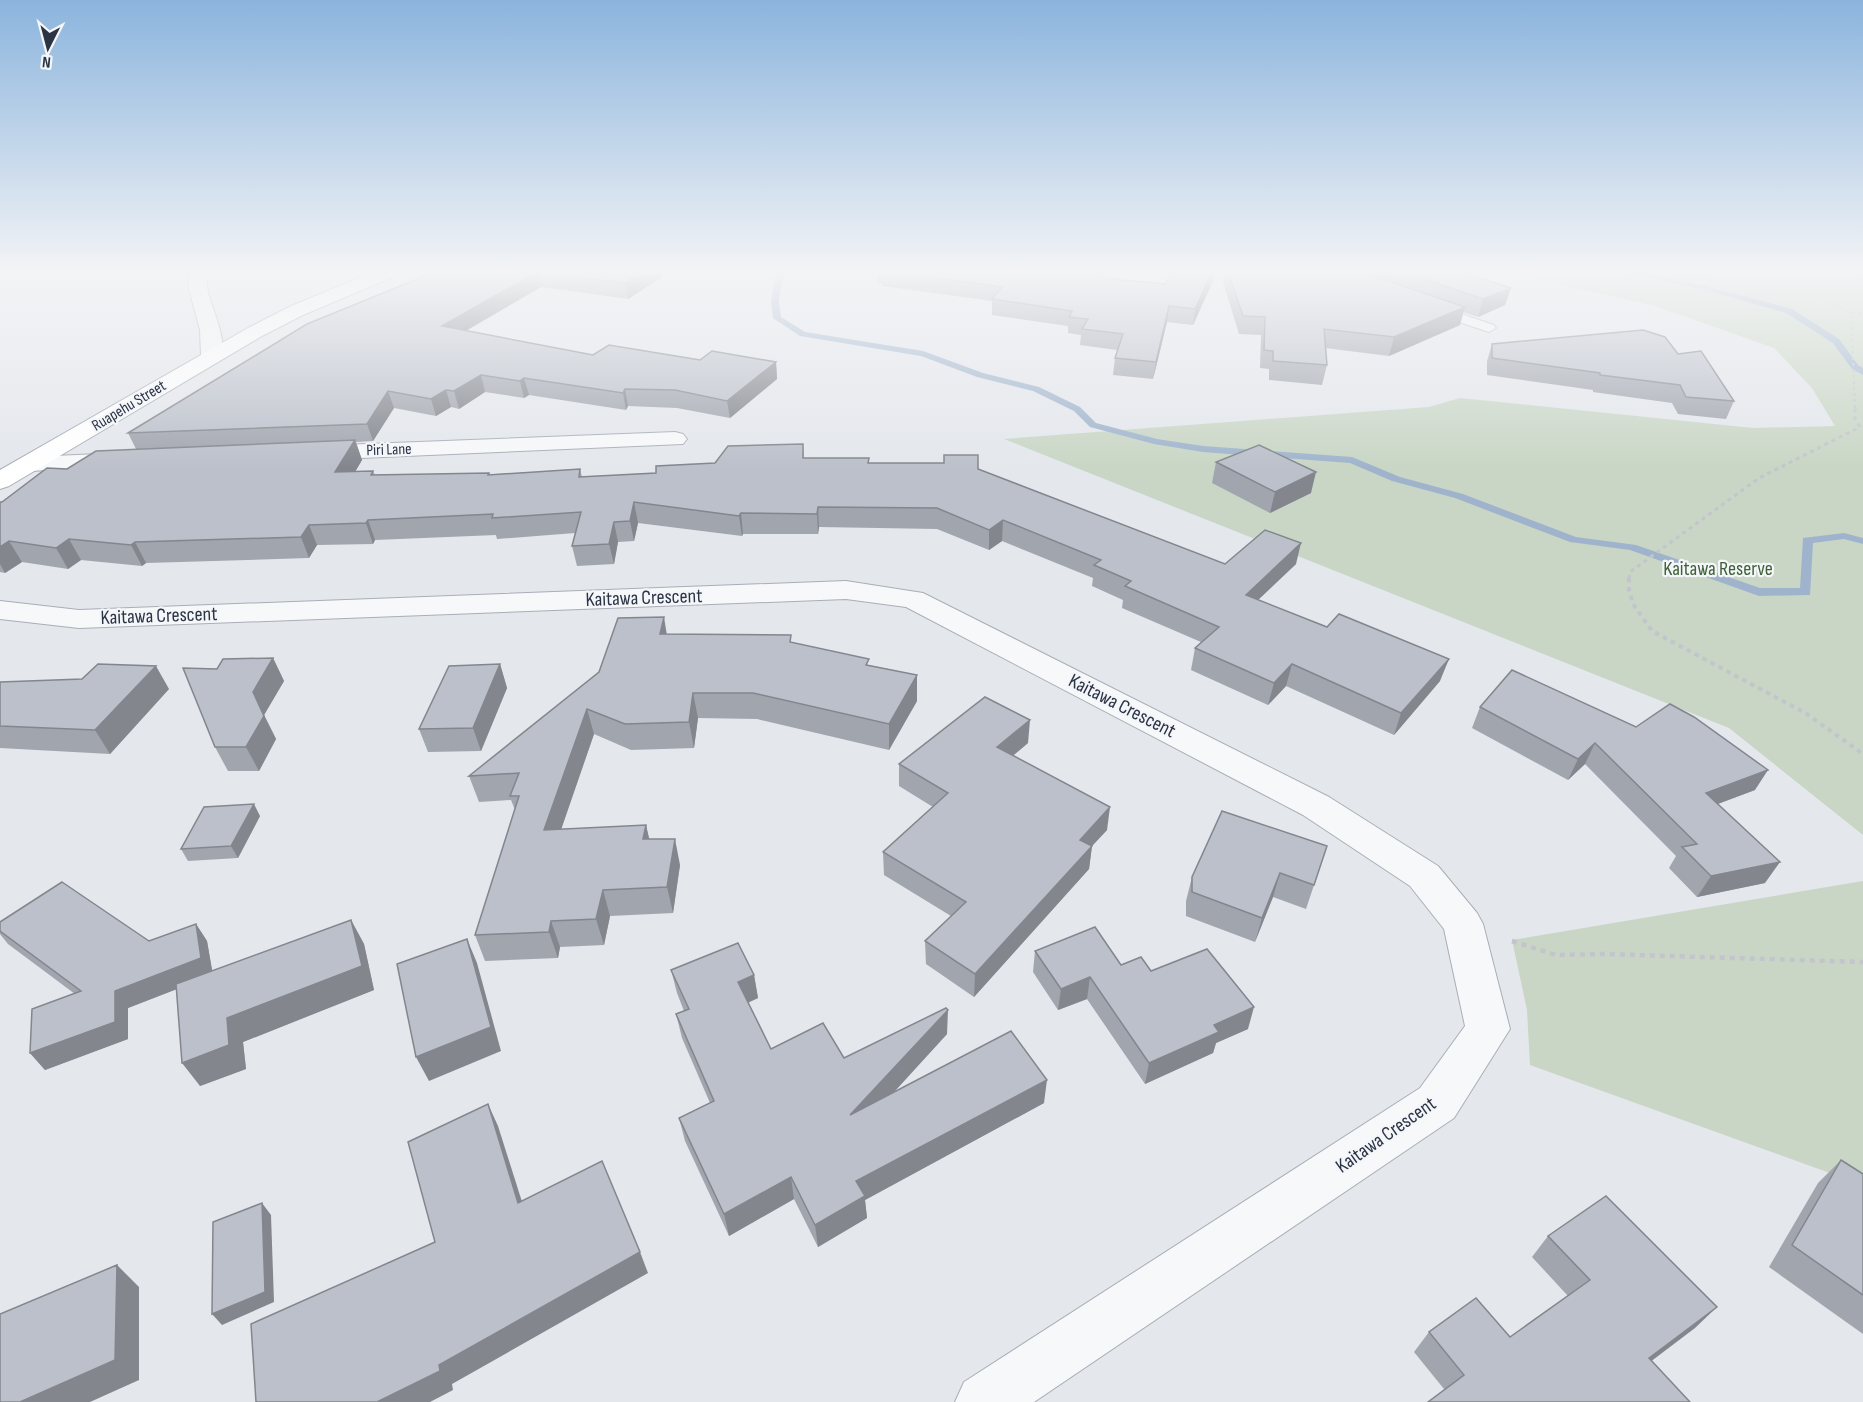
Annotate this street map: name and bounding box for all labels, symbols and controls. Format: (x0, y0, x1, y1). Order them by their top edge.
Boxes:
north arrow (18, 18, 78, 78)
text: N (41, 52, 52, 71)
street label: Ruapehu Street (88, 376, 170, 436)
street label: Piri Lane (366, 440, 412, 460)
park label: Kaitawa Reserve (1663, 557, 1773, 581)
street label: Kaitawa Crescent (585, 584, 703, 612)
street label: Kaitawa Crescent (100, 602, 218, 630)
street label: Kaitawa Crescent (1065, 669, 1179, 743)
street label: Kaitawa Crescent (1331, 1092, 1441, 1178)

